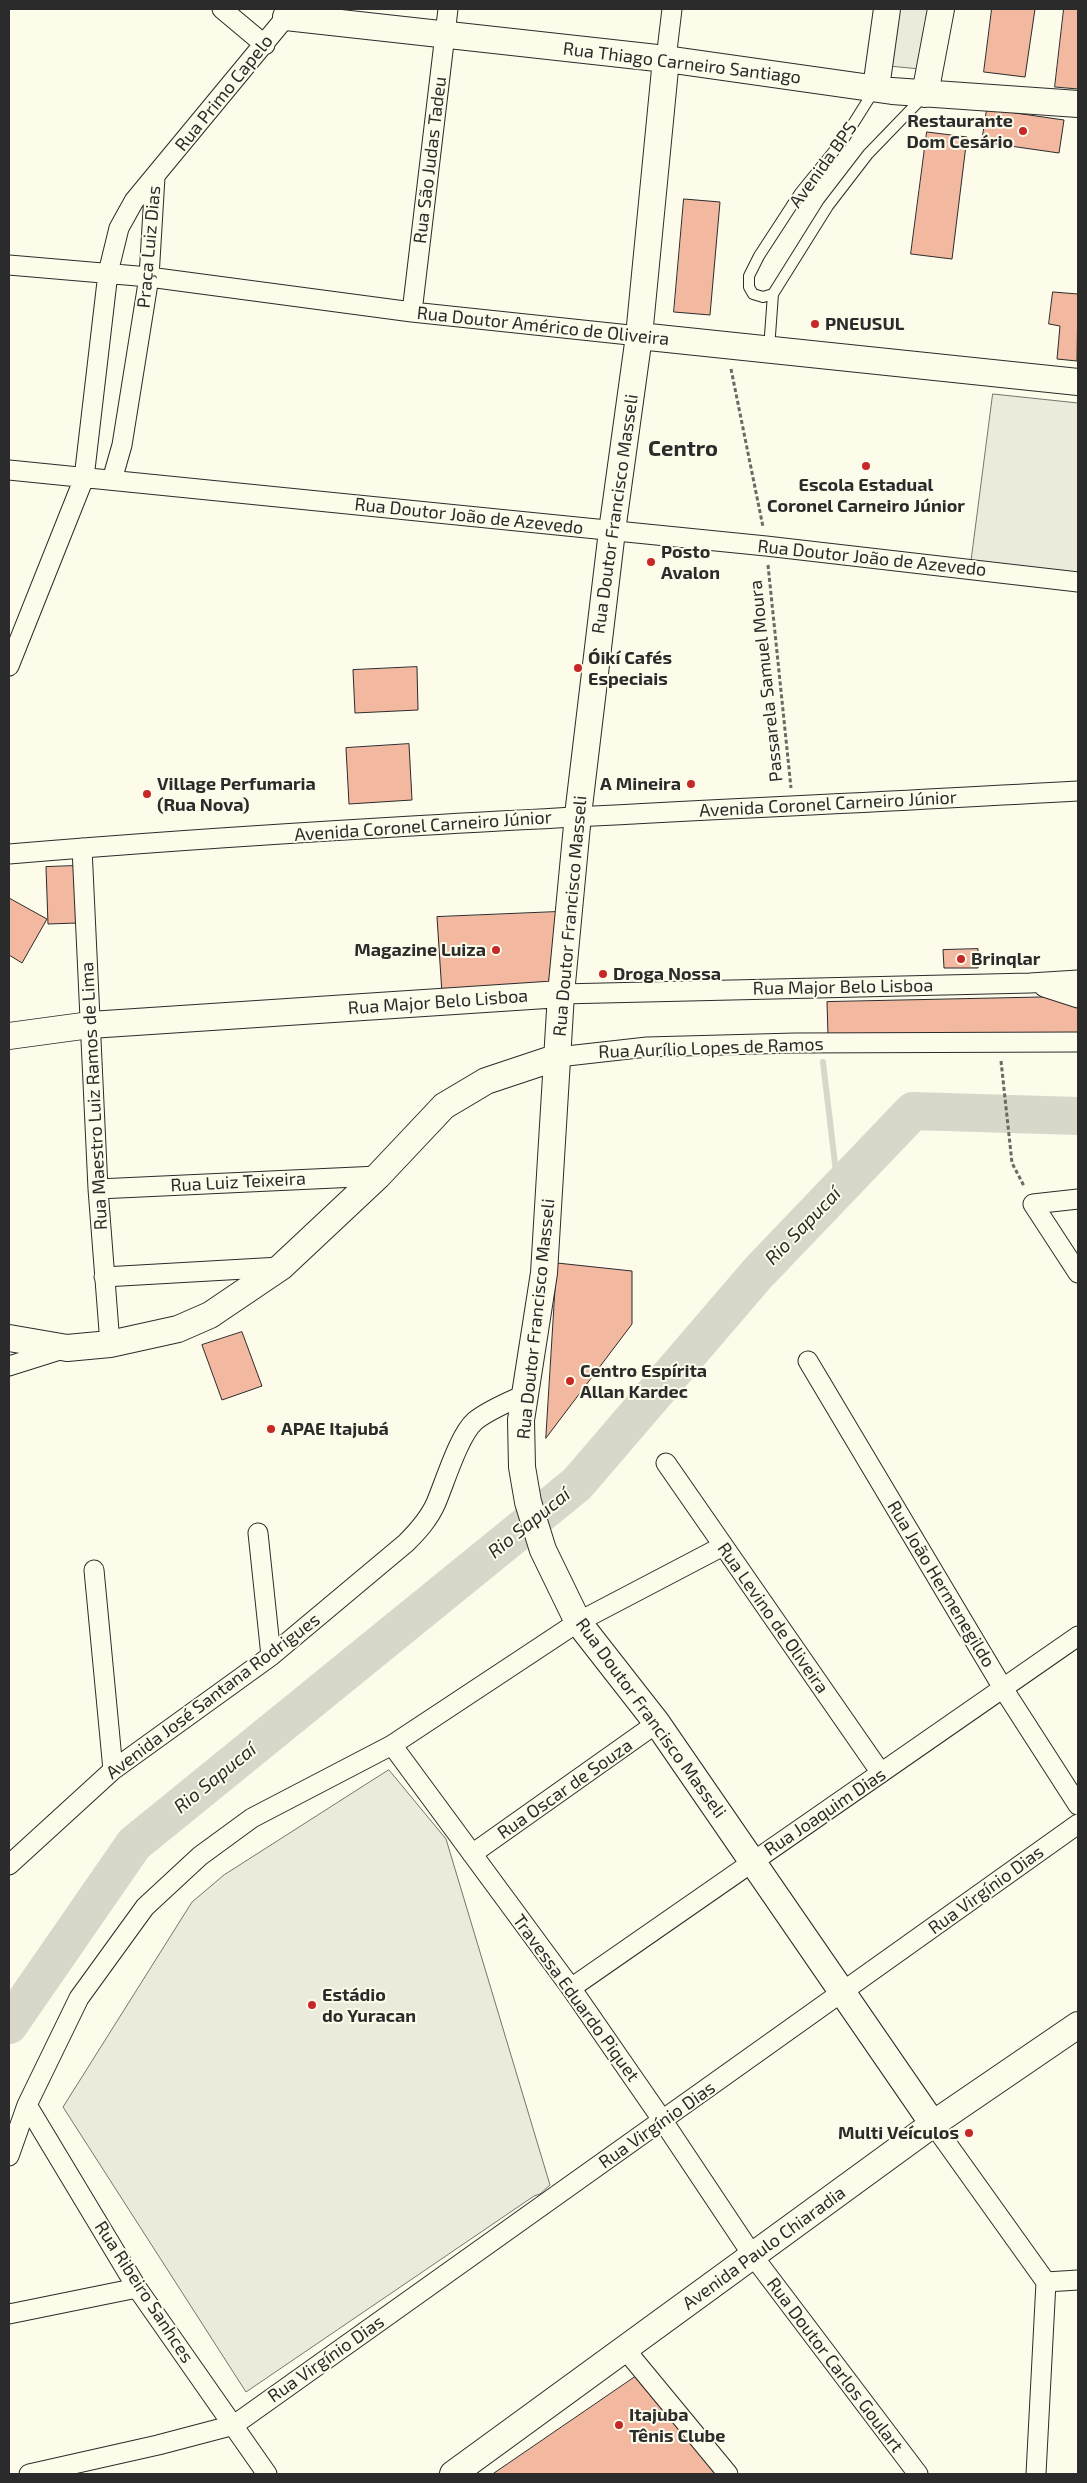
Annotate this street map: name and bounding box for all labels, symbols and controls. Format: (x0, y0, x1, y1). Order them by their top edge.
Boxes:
street label: Rua Primo Capelo (170, 30, 278, 156)
street label: Rua Thiago Carneiro Santiago (562, 38, 802, 88)
street label: Rua São Judas Tadeu (409, 75, 451, 245)
place label: Restaurante Dom Cesário (907, 110, 1013, 152)
street label: Avenida BPS (785, 118, 861, 212)
marker: Restaurante Dom Cesário (1017, 125, 1029, 137)
street label: Praça Luiz Dias (133, 185, 165, 309)
street label: Rua Doutor Américo de Oliveira (416, 302, 670, 350)
place label: PNEUSUL (825, 313, 904, 335)
marker: PNEUSUL (809, 318, 821, 330)
street label: Rua Doutor Francisco Masseli (587, 393, 643, 635)
district label: Centro (648, 436, 718, 462)
marker: Escola Estadual Coronel Carneiro Júnior (860, 460, 872, 472)
place label: Escola Estadual Coronel Carneiro Júnior (767, 474, 965, 516)
street label: Rua Doutor João de Azevedo (353, 493, 585, 539)
street label: Rua Doutor João de Azevedo (756, 535, 988, 581)
place label: Posto Avalon (661, 541, 720, 584)
marker: Posto Avalon (645, 556, 657, 568)
street label: Passarela Samuel Moura (745, 579, 787, 783)
place label: Óikí Cafés Especiais (588, 647, 672, 690)
marker: Óikí Cafés Especiais (572, 662, 584, 674)
place label: Village Perfumaria (Rua Nova) (157, 773, 316, 816)
place label: A Mineira (600, 773, 681, 795)
marker: A Mineira (685, 778, 697, 790)
street label: Avenida Coronel Carneiro Júnior (699, 786, 957, 822)
marker: Village Perfumaria (Rua Nova) (141, 788, 153, 800)
street label: Rua Doutor Francisco Masseli (549, 795, 591, 1037)
street label: Avenida Coronel Carneiro Júnior (293, 806, 553, 846)
place label: Magazine Luiza (354, 939, 486, 961)
marker: Magazine Luiza (490, 944, 502, 956)
place label: Brinqlar (971, 948, 1041, 970)
marker: Brinqlar (955, 953, 967, 965)
street label: Rua Maestro Luiz Ramos de Lima (76, 961, 112, 1231)
place label: Droga Nossa (613, 963, 721, 985)
marker: Droga Nossa (597, 968, 609, 980)
street label: Rua Major Belo Lisboa (753, 975, 933, 999)
street label: Rua Major Belo Lisboa (347, 985, 529, 1019)
street label: Rua Aurílio Lopes de Ramos (598, 1033, 824, 1063)
street label: Rua Luiz Teixeira (170, 1168, 306, 1196)
water label: Rio Sapucaí (760, 1182, 846, 1270)
street label: Rua Doutor Francisco Masseli (513, 1198, 559, 1440)
place label: Centro Espírita Allan Kardec (580, 1360, 707, 1402)
marker: Centro Espírita Allan Kardec (564, 1375, 576, 1387)
place label: APAE Itajubá (281, 1418, 389, 1440)
marker: APAE Itajubá (265, 1423, 277, 1435)
water label: Rio Sapucaí (483, 1483, 575, 1563)
street label: Rua João Hermenegildo (883, 1497, 999, 1671)
street label: Rua Levino de Oliveira (713, 1538, 833, 1698)
street label: Avenida José Santana Rodrigues (102, 1608, 324, 1784)
street label: Rua Doutor Francisco Masseli (571, 1614, 731, 1822)
street label: Rua Oscar de Souza (493, 1734, 637, 1844)
water label: Rio Sapucaí (169, 1738, 261, 1818)
street label: Rua Joaquim Dias (760, 1763, 890, 1861)
street label: Rua Virgínio Dias (924, 1841, 1048, 1939)
street label: Travessa Eduardo Piquet (508, 1910, 644, 2086)
place label: Estádio do Yuracan (322, 1984, 416, 2026)
marker: Estádio do Yuracan (306, 1999, 318, 2011)
street label: Rua Virgínio Dias (595, 2077, 719, 2173)
place label: Multi Veículos (838, 2122, 959, 2144)
marker: Multi Veículos (963, 2127, 975, 2139)
street label: Avenida Paulo Chiaradia (678, 2182, 850, 2314)
street label: Rua Ribeiro Sanhces (90, 2217, 198, 2367)
street label: Rua Doutor Carlos Goulart (762, 2273, 908, 2457)
street label: Rua Virgínio Dias (264, 2311, 388, 2407)
place label: Itajuba Tênis Clube (629, 2404, 725, 2446)
marker: Itajuba Tênis Clube (613, 2419, 625, 2431)

